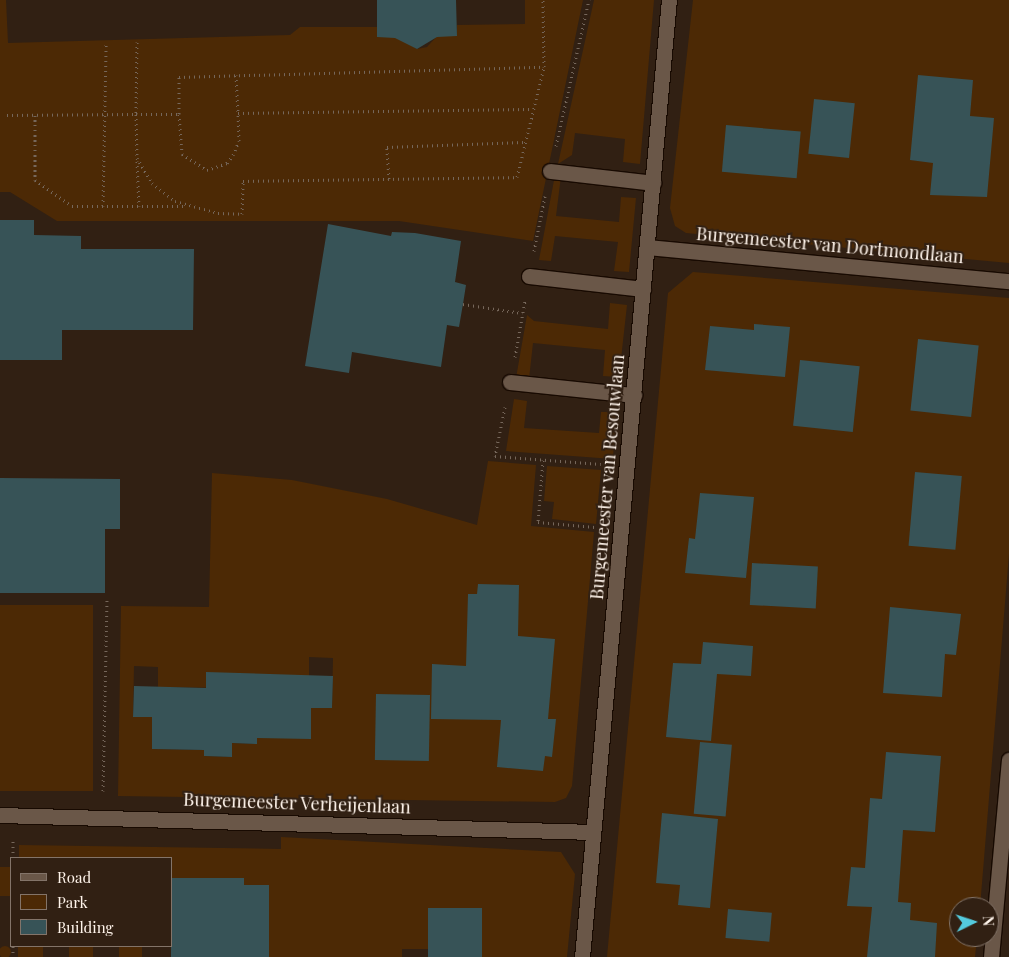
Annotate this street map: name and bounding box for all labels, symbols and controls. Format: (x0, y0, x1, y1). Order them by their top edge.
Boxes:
street label: Burgemeester van Dortmondlaan (695, 223, 965, 267)
street label: Burgemeester van Besouwlaan (585, 353, 629, 601)
street label: Burgemeester Verheijenlaan (182, 788, 412, 818)
legend (10, 857, 172, 947)
text: Road (57, 867, 91, 887)
text: Park (57, 892, 88, 912)
north arrow (949, 897, 999, 947)
text: N (979, 915, 998, 927)
text: Building (57, 917, 113, 937)

